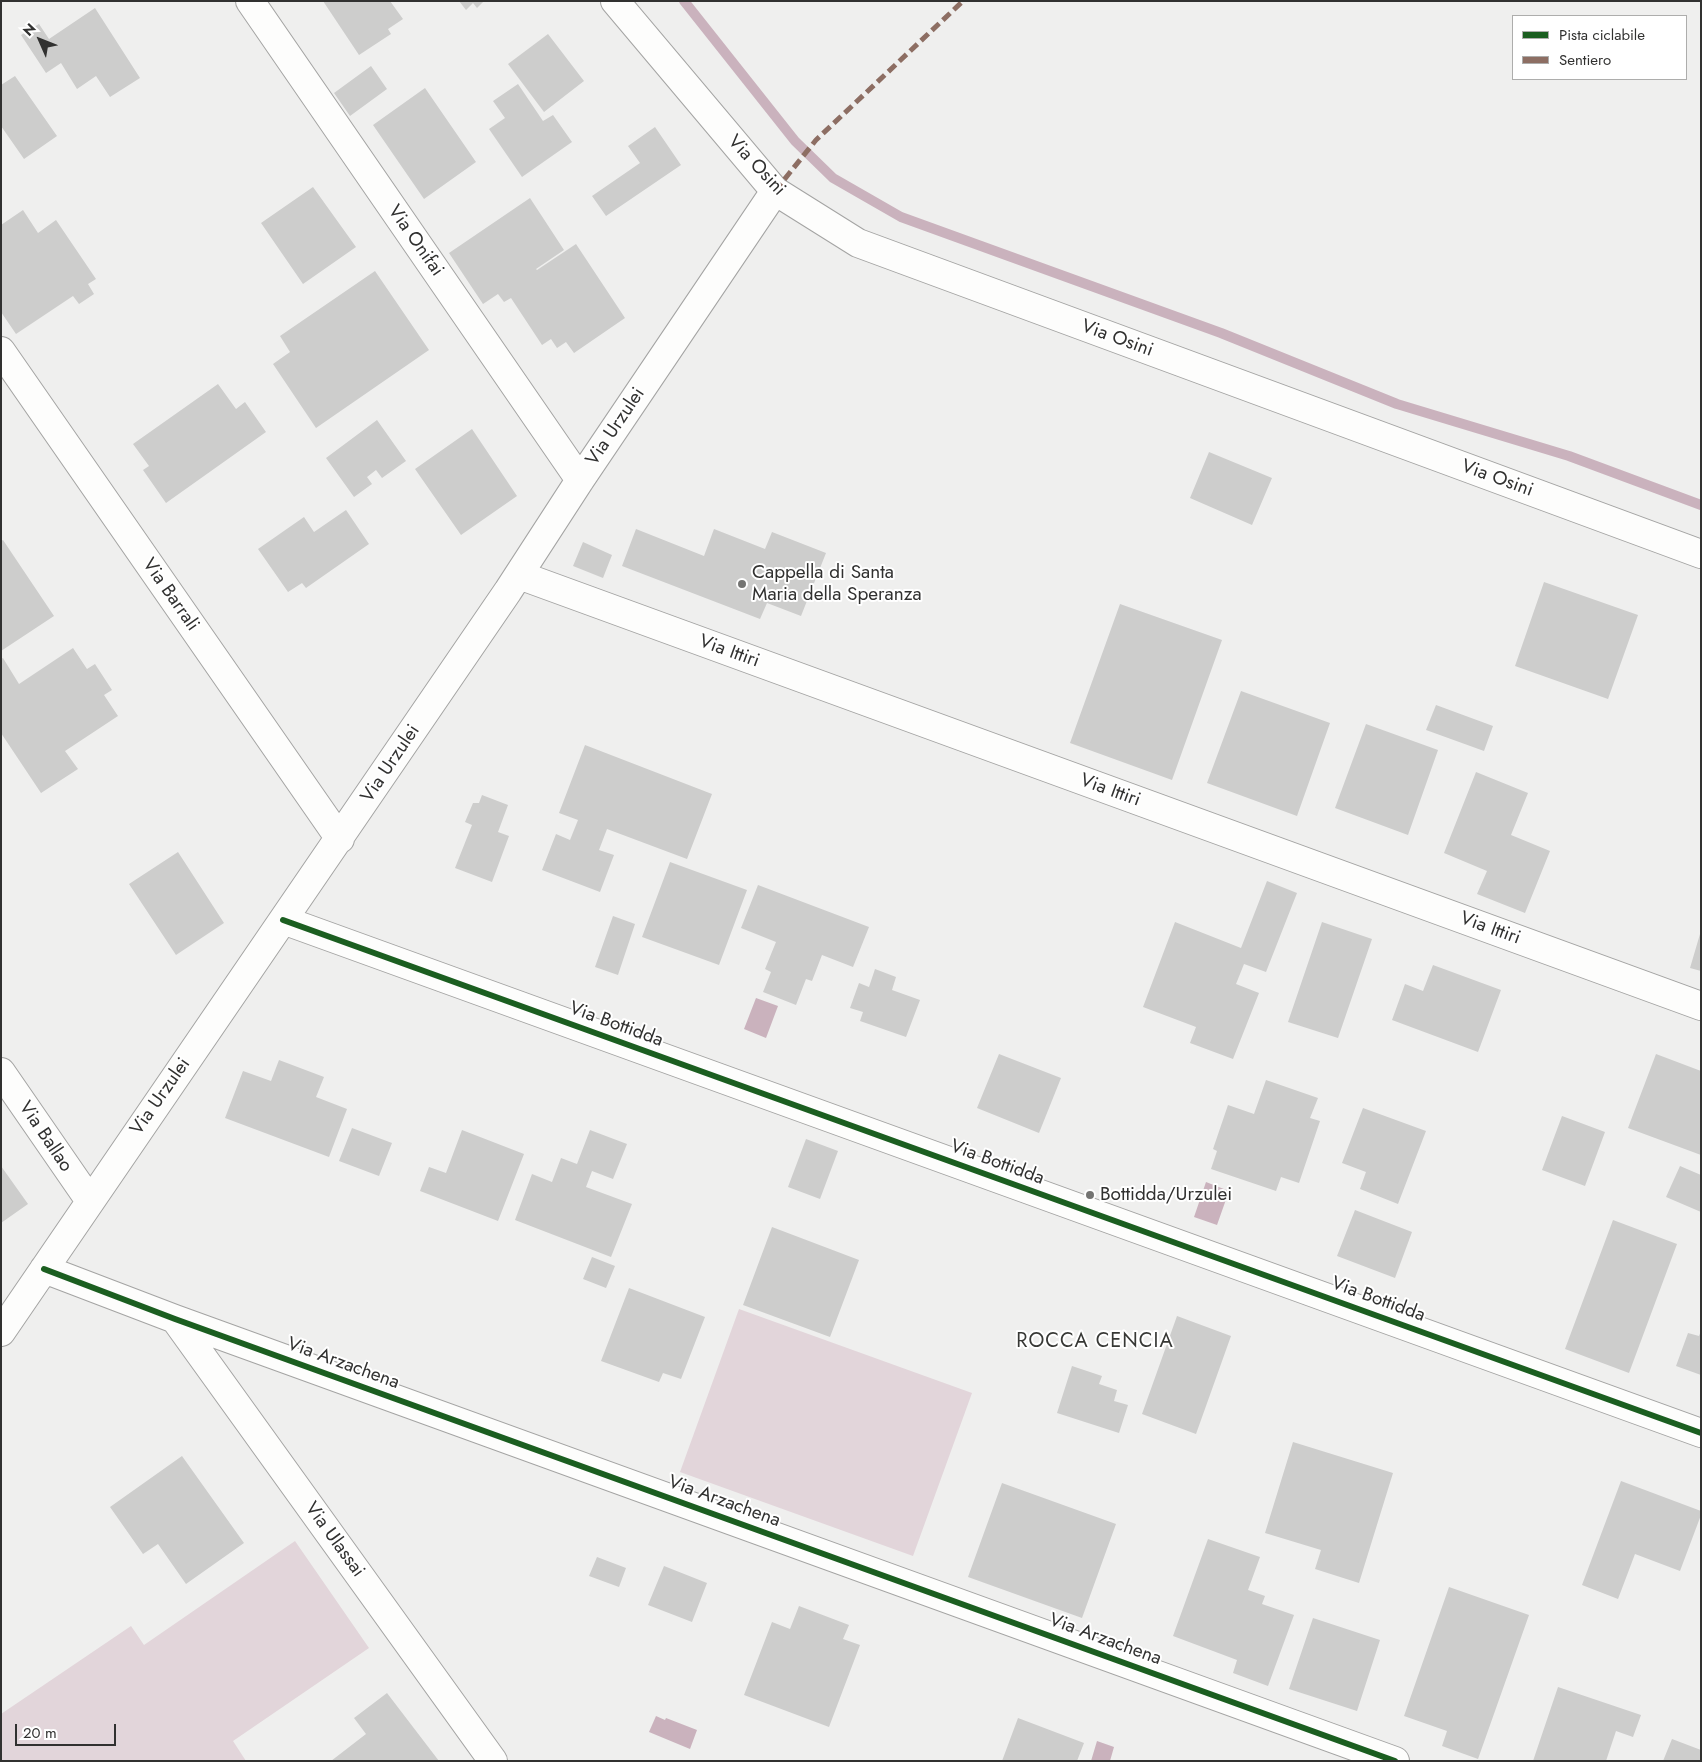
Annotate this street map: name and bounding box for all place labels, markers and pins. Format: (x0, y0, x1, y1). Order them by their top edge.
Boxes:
place label: Cappella di Santa Maria della Speranza (752, 562, 922, 606)
marker: Cappella di Santa Maria della Speranza (736, 578, 748, 590)
place label: Bottidda/Urzulei (1100, 1184, 1232, 1206)
marker: Bottidda/Urzulei (1084, 1189, 1096, 1201)

